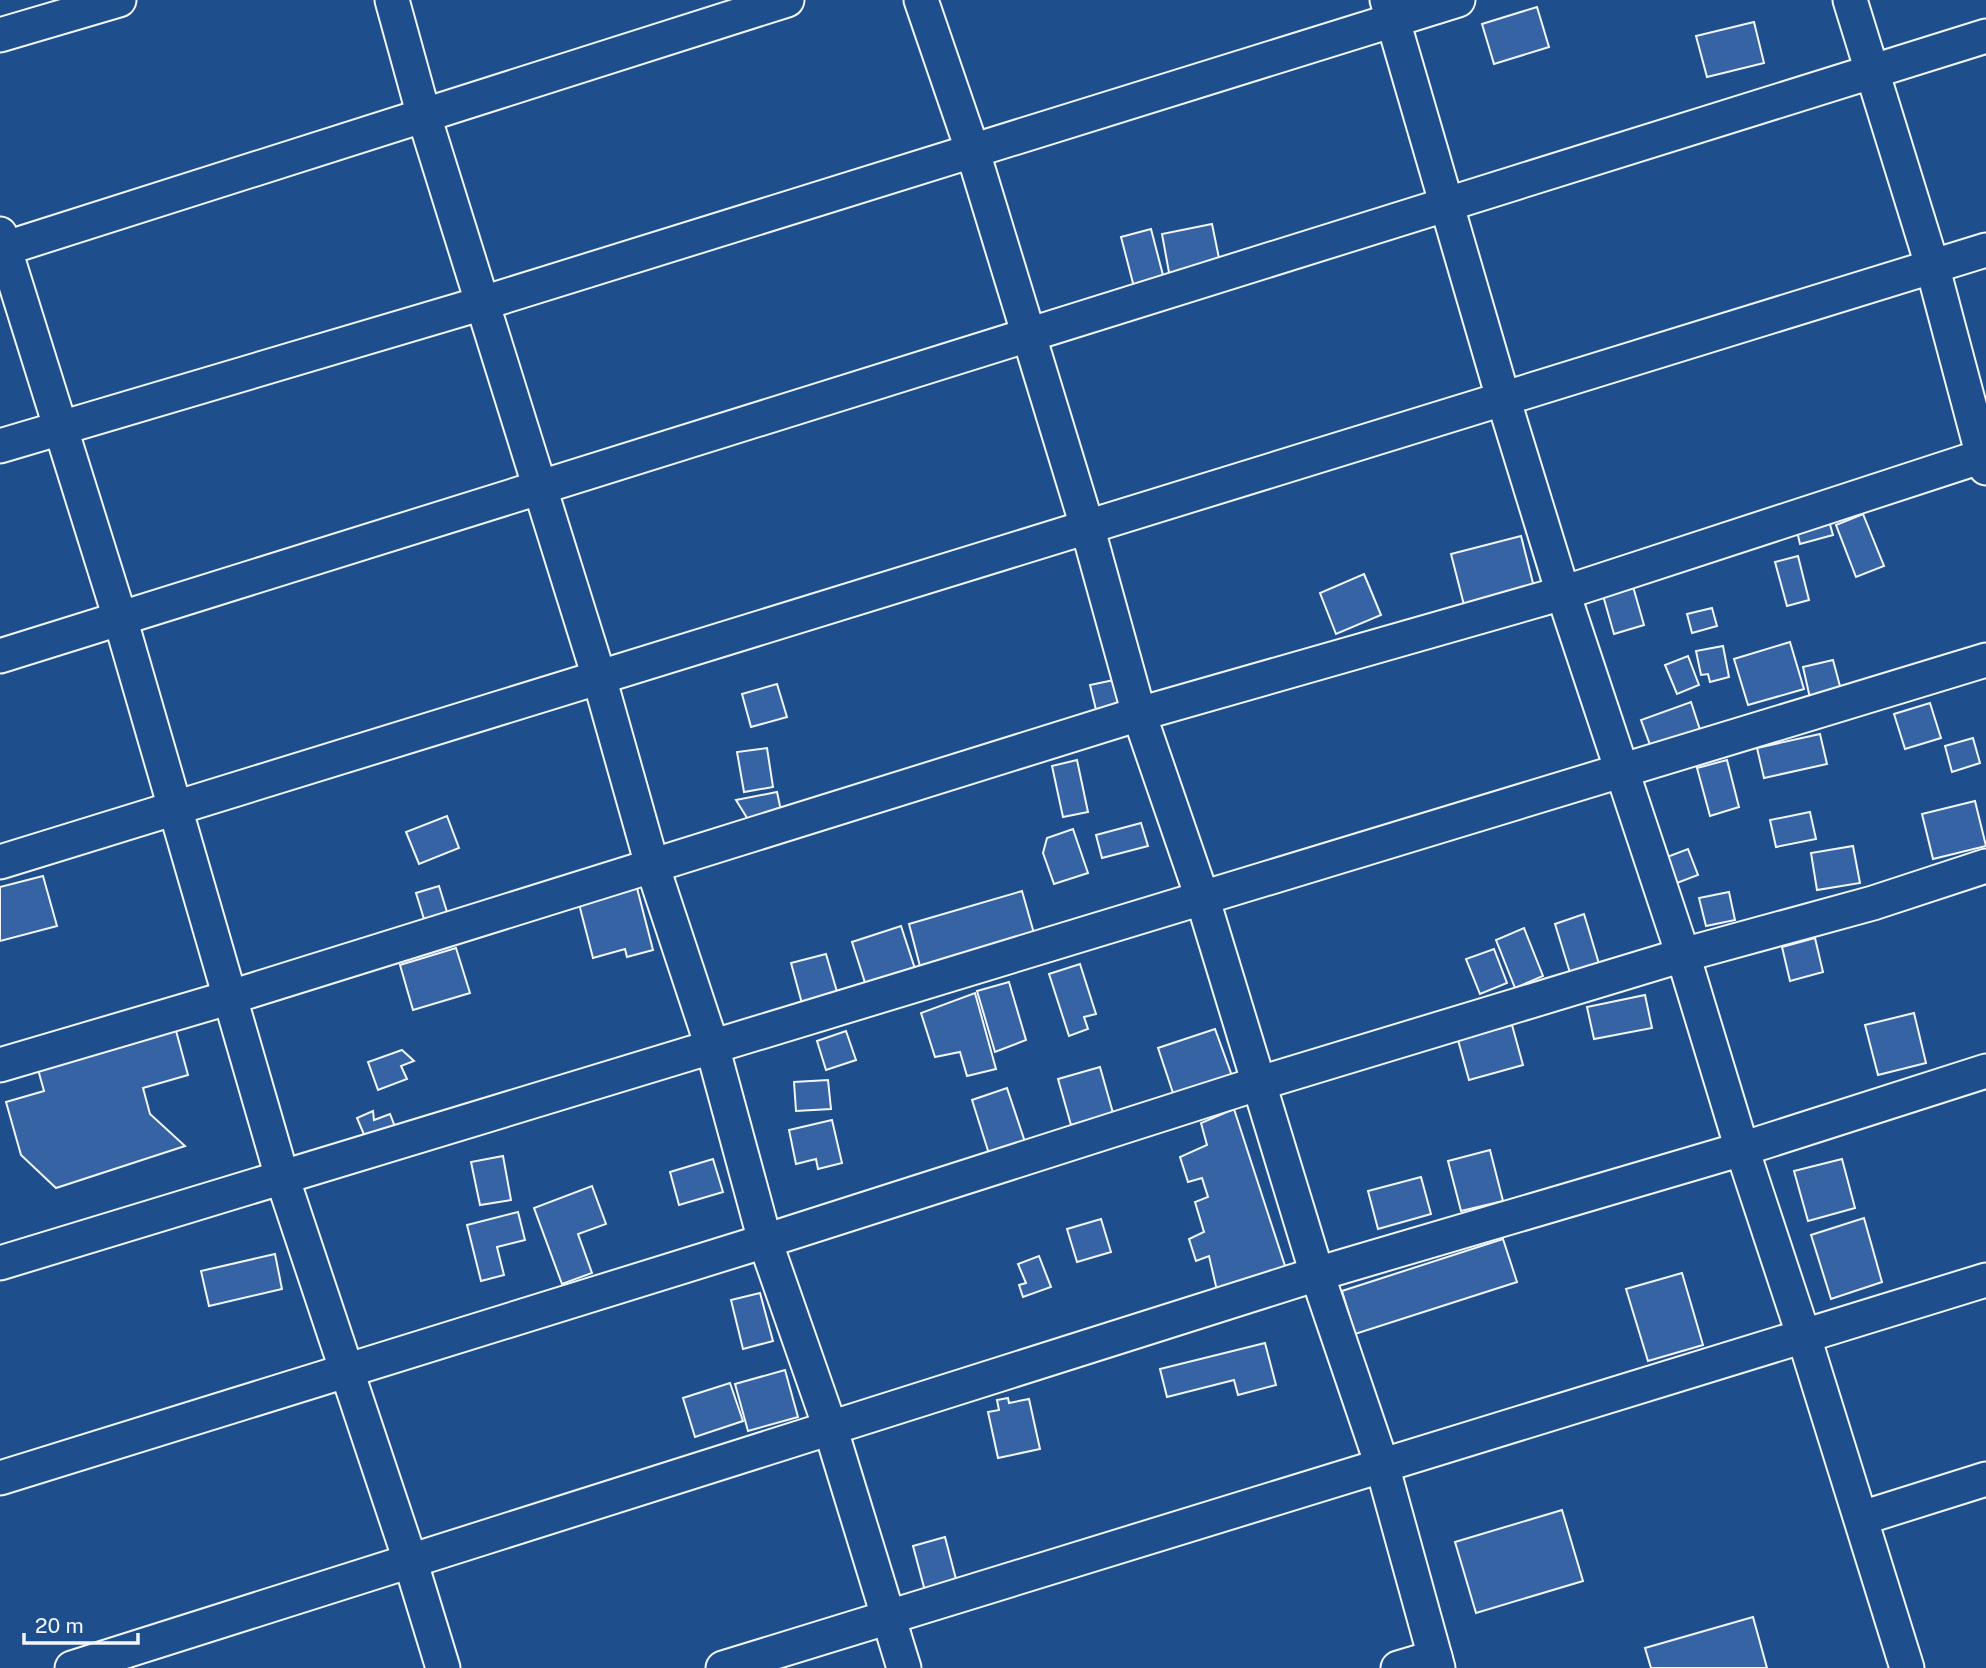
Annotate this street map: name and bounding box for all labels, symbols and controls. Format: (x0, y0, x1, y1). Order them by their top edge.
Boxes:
scale bar (24, 1602, 138, 1646)
text: 20 m (35, 1613, 84, 1638)

